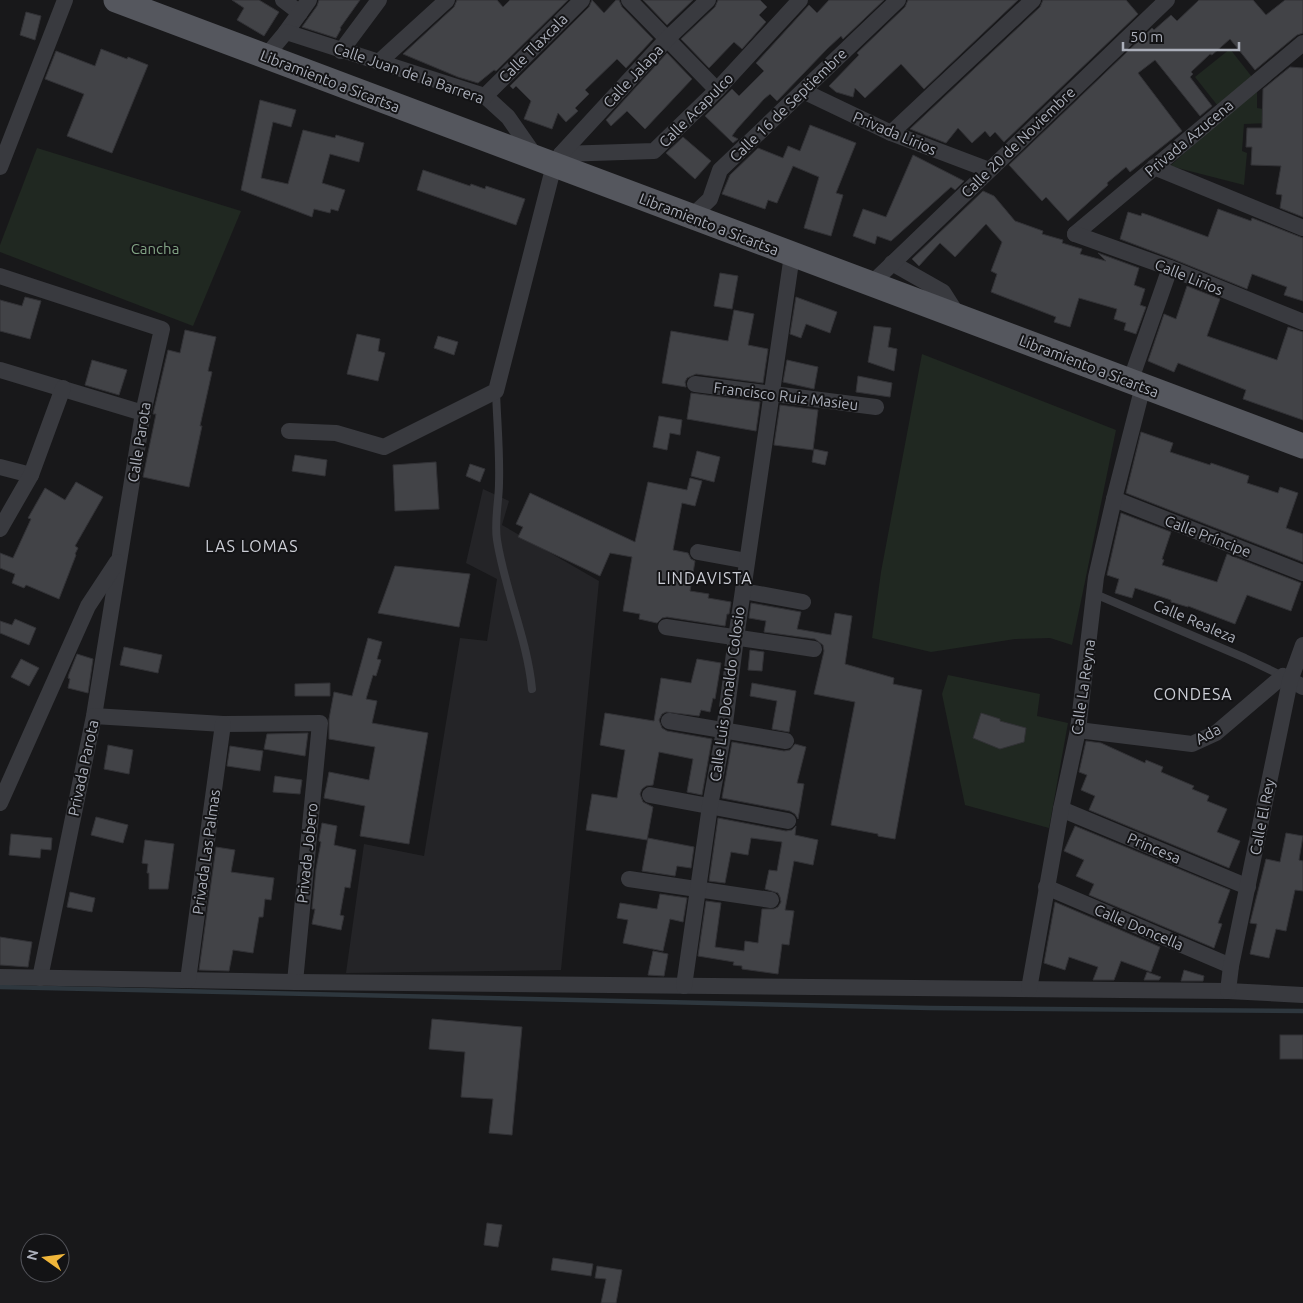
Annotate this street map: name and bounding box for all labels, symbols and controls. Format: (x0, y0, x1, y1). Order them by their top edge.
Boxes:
street label: Calle Tlaxcala (495, 10, 571, 86)
scale bar (1123, 20, 1239, 52)
text: 50 m (1130, 28, 1163, 45)
street label: Calle Juan de la Barrera (332, 39, 486, 107)
street label: Calle Jalapa (600, 41, 666, 111)
street label: Calle 16 de Septiembre (726, 45, 850, 165)
street label: Libramiento a Sicartsa (258, 47, 402, 115)
street label: Calle Acapulco (655, 69, 737, 151)
street label: Calle 20 de Noviembre (958, 83, 1078, 201)
street label: Privada Azucena (1141, 96, 1237, 180)
street label: Privada Lirios (851, 108, 939, 158)
street label: Libramiento a Sicartsa (637, 190, 781, 258)
park label: Cancha (131, 240, 179, 257)
street label: Calle Lirios (1152, 256, 1226, 298)
street label: Libramiento a Sicartsa (1017, 332, 1161, 400)
street label: Francisco Ruiz Masieu (713, 379, 859, 413)
street label: Calle Parota (124, 401, 154, 483)
street label: Calle Príncipe (1162, 512, 1254, 560)
district label: LAS LOMAS (205, 537, 299, 555)
district label: LINDAVISTA (657, 569, 753, 587)
street label: Calle Realeza (1151, 596, 1239, 646)
street label: Calle Luis Donaldo Colosio (706, 605, 748, 783)
street label: Calle La Reyna (1068, 638, 1098, 736)
district label: CONDESA (1153, 685, 1233, 703)
street label: Privada Parota (65, 718, 101, 818)
street label: Ada (1192, 720, 1224, 748)
street label: Calle El Rey (1246, 778, 1278, 856)
street label: Privada Las Palmas (189, 788, 223, 916)
street label: Privada Jobero (293, 802, 321, 904)
street label: Princesa (1125, 829, 1183, 867)
street label: Calle Doncella (1092, 901, 1186, 953)
north arrow (20, 1233, 70, 1283)
text: N (23, 1248, 41, 1262)

